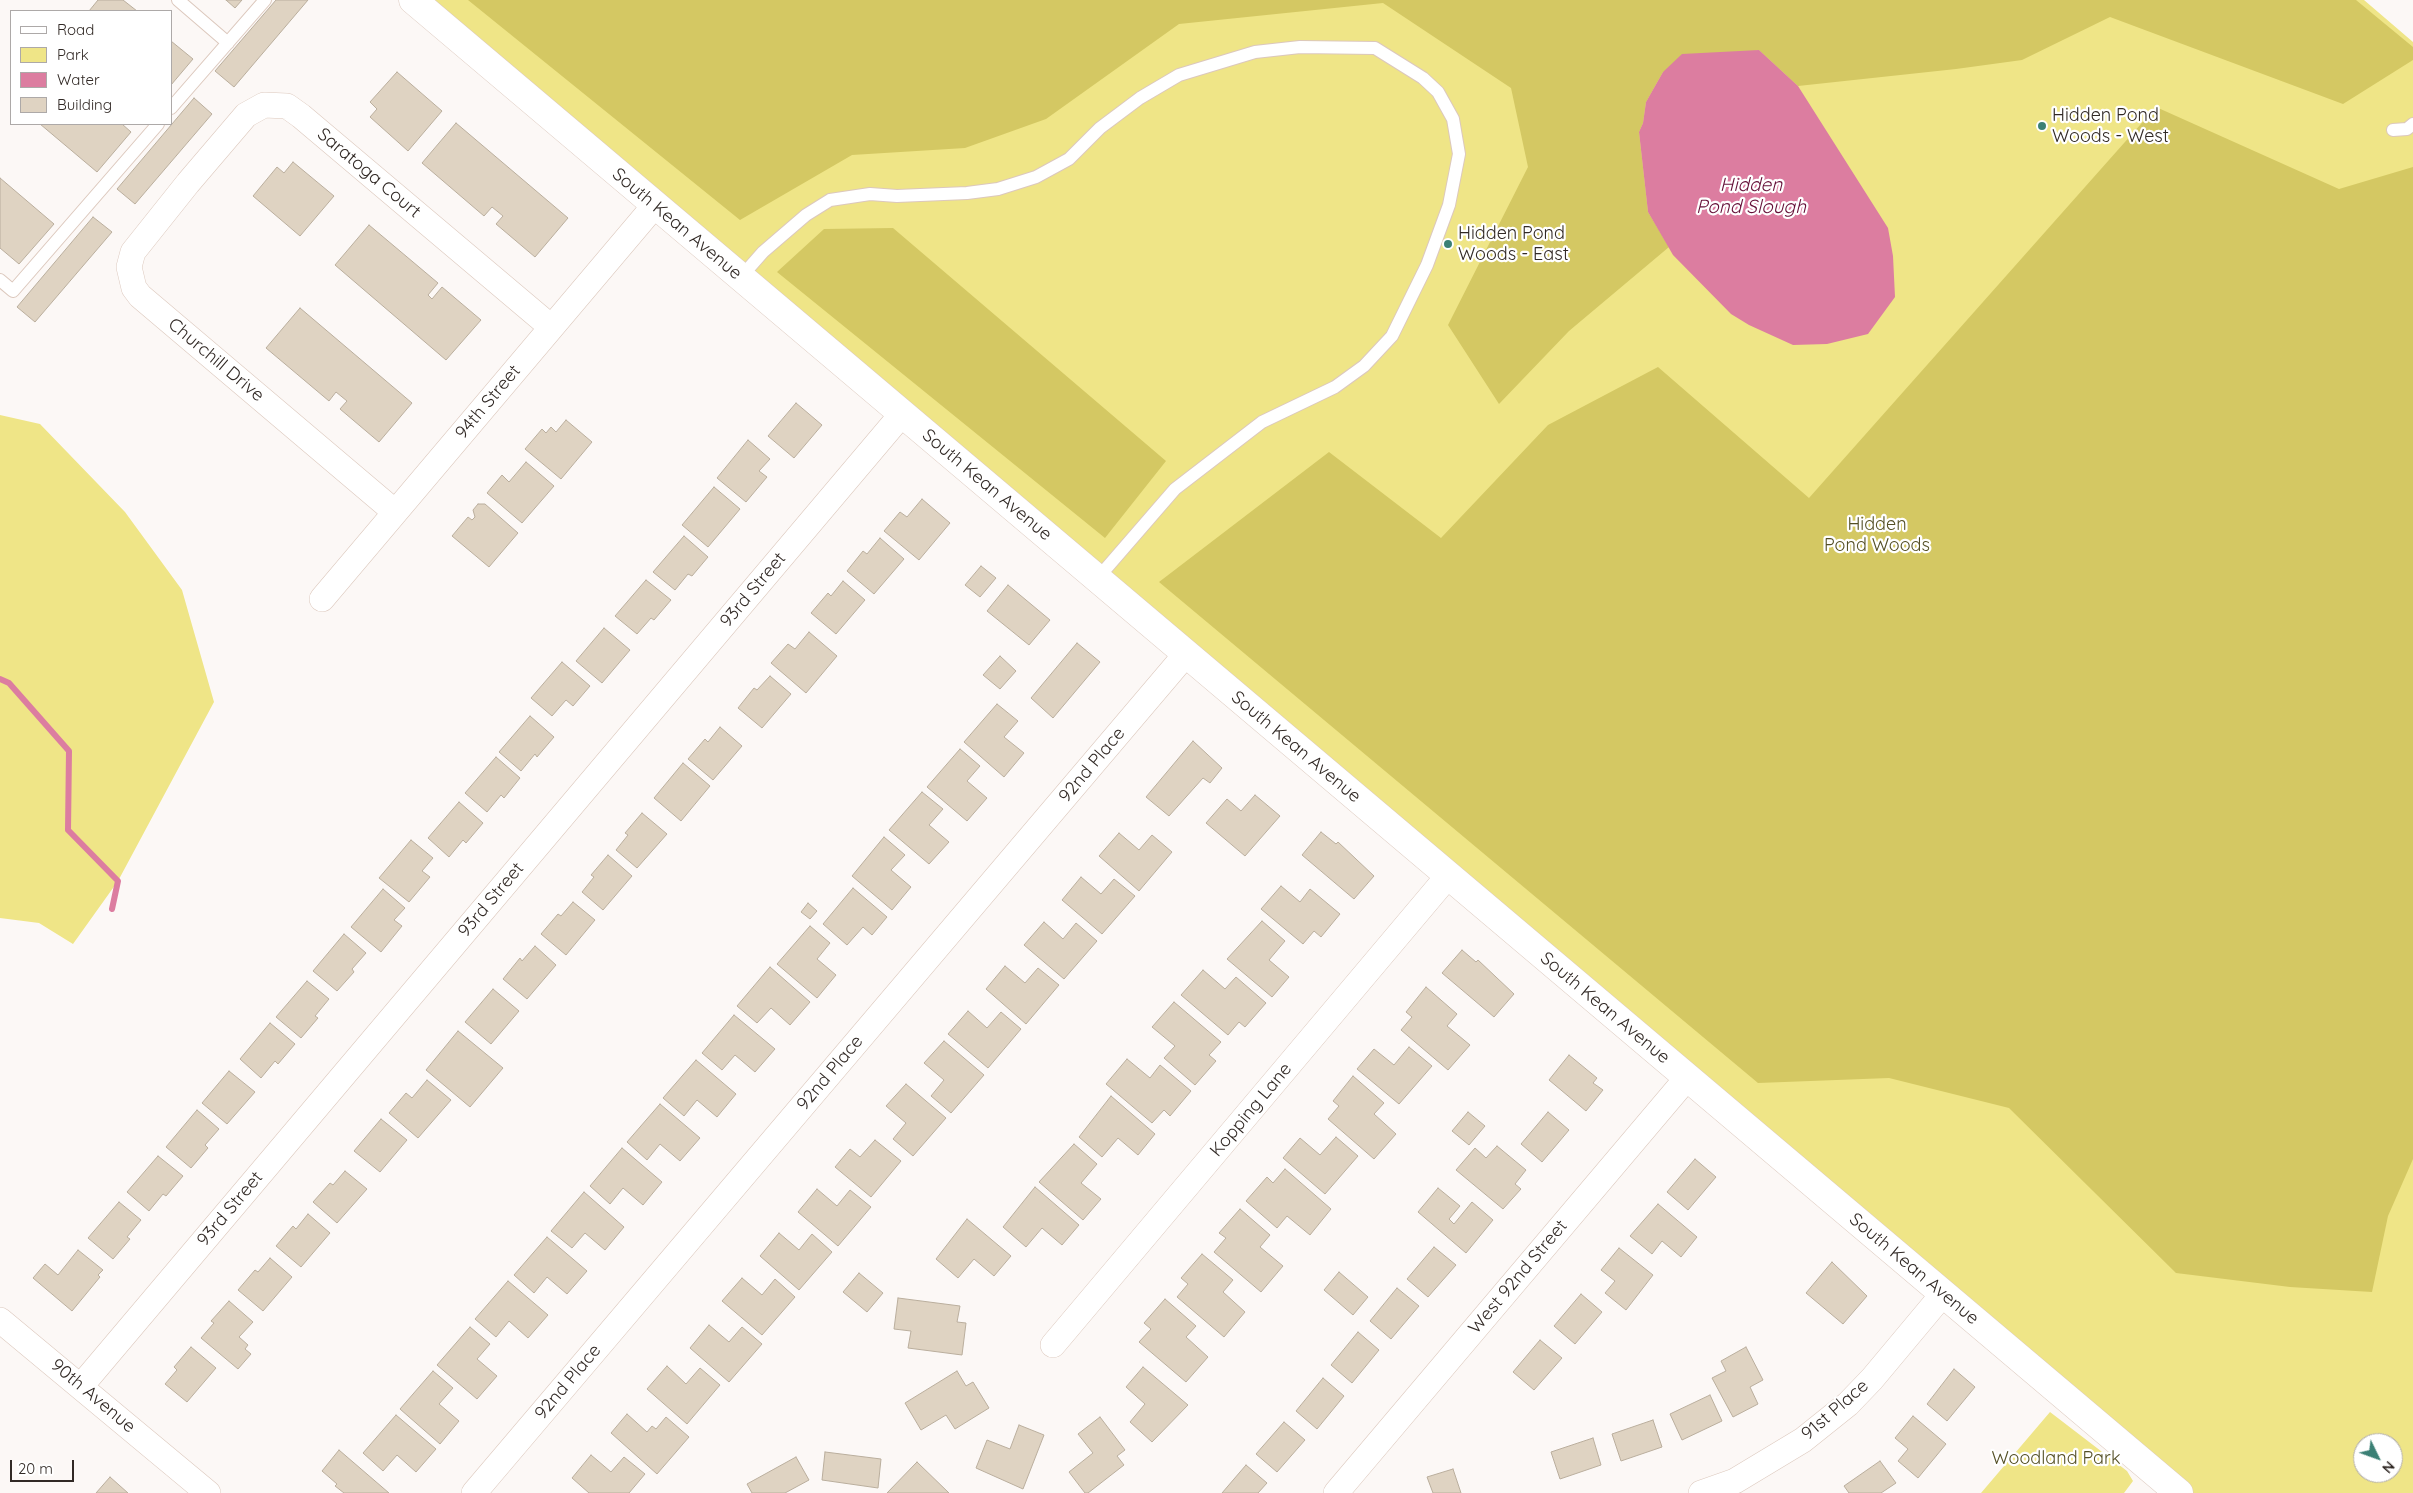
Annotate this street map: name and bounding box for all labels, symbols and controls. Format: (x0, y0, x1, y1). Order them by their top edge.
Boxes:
legend (10, 10, 172, 125)
text: Road (57, 20, 94, 39)
text: Park (57, 45, 89, 64)
text: Water (57, 70, 100, 89)
text: Building (57, 95, 112, 114)
place label: Hidden Pond Woods - West (2052, 105, 2169, 148)
marker: Hidden Pond Woods - West (2036, 120, 2048, 132)
street label: Saratoga Court (313, 123, 425, 223)
street label: South Kean Avenue (608, 164, 746, 284)
water label: Hidden Pond Slough (1696, 174, 1806, 218)
place label: Hidden Pond Woods - East (1458, 223, 1569, 266)
marker: Hidden Pond Woods - East (1442, 238, 1454, 250)
street label: Churchill Drive (164, 314, 268, 406)
street label: 94th Street (451, 361, 525, 443)
street label: South Kean Avenue (918, 425, 1056, 545)
park label: Hidden Pond Woods (1824, 514, 1930, 556)
street label: 93rd Street (715, 548, 791, 632)
street label: South Kean Avenue (1227, 687, 1365, 807)
street label: 92nd Place (1054, 723, 1130, 807)
street label: 93rd Street (453, 858, 529, 942)
street label: South Kean Avenue (1536, 948, 1674, 1068)
street label: 92nd Place (792, 1031, 868, 1115)
street label: Kopping Lane (1205, 1059, 1297, 1161)
street label: 93rd Street (192, 1167, 268, 1251)
street label: South Kean Avenue (1845, 1209, 1983, 1329)
street label: West 92nd Street (1464, 1216, 1572, 1338)
street label: 92nd Place (530, 1340, 606, 1424)
street label: 90th Avenue (46, 1354, 140, 1438)
street label: 91st Place (1797, 1375, 1873, 1445)
north arrow (2353, 1433, 2403, 1483)
park label: Woodland Park (1991, 1448, 2121, 1470)
scale bar (12, 1450, 76, 1482)
text: N (2378, 1458, 2399, 1477)
text: 20 m (18, 1459, 53, 1478)

